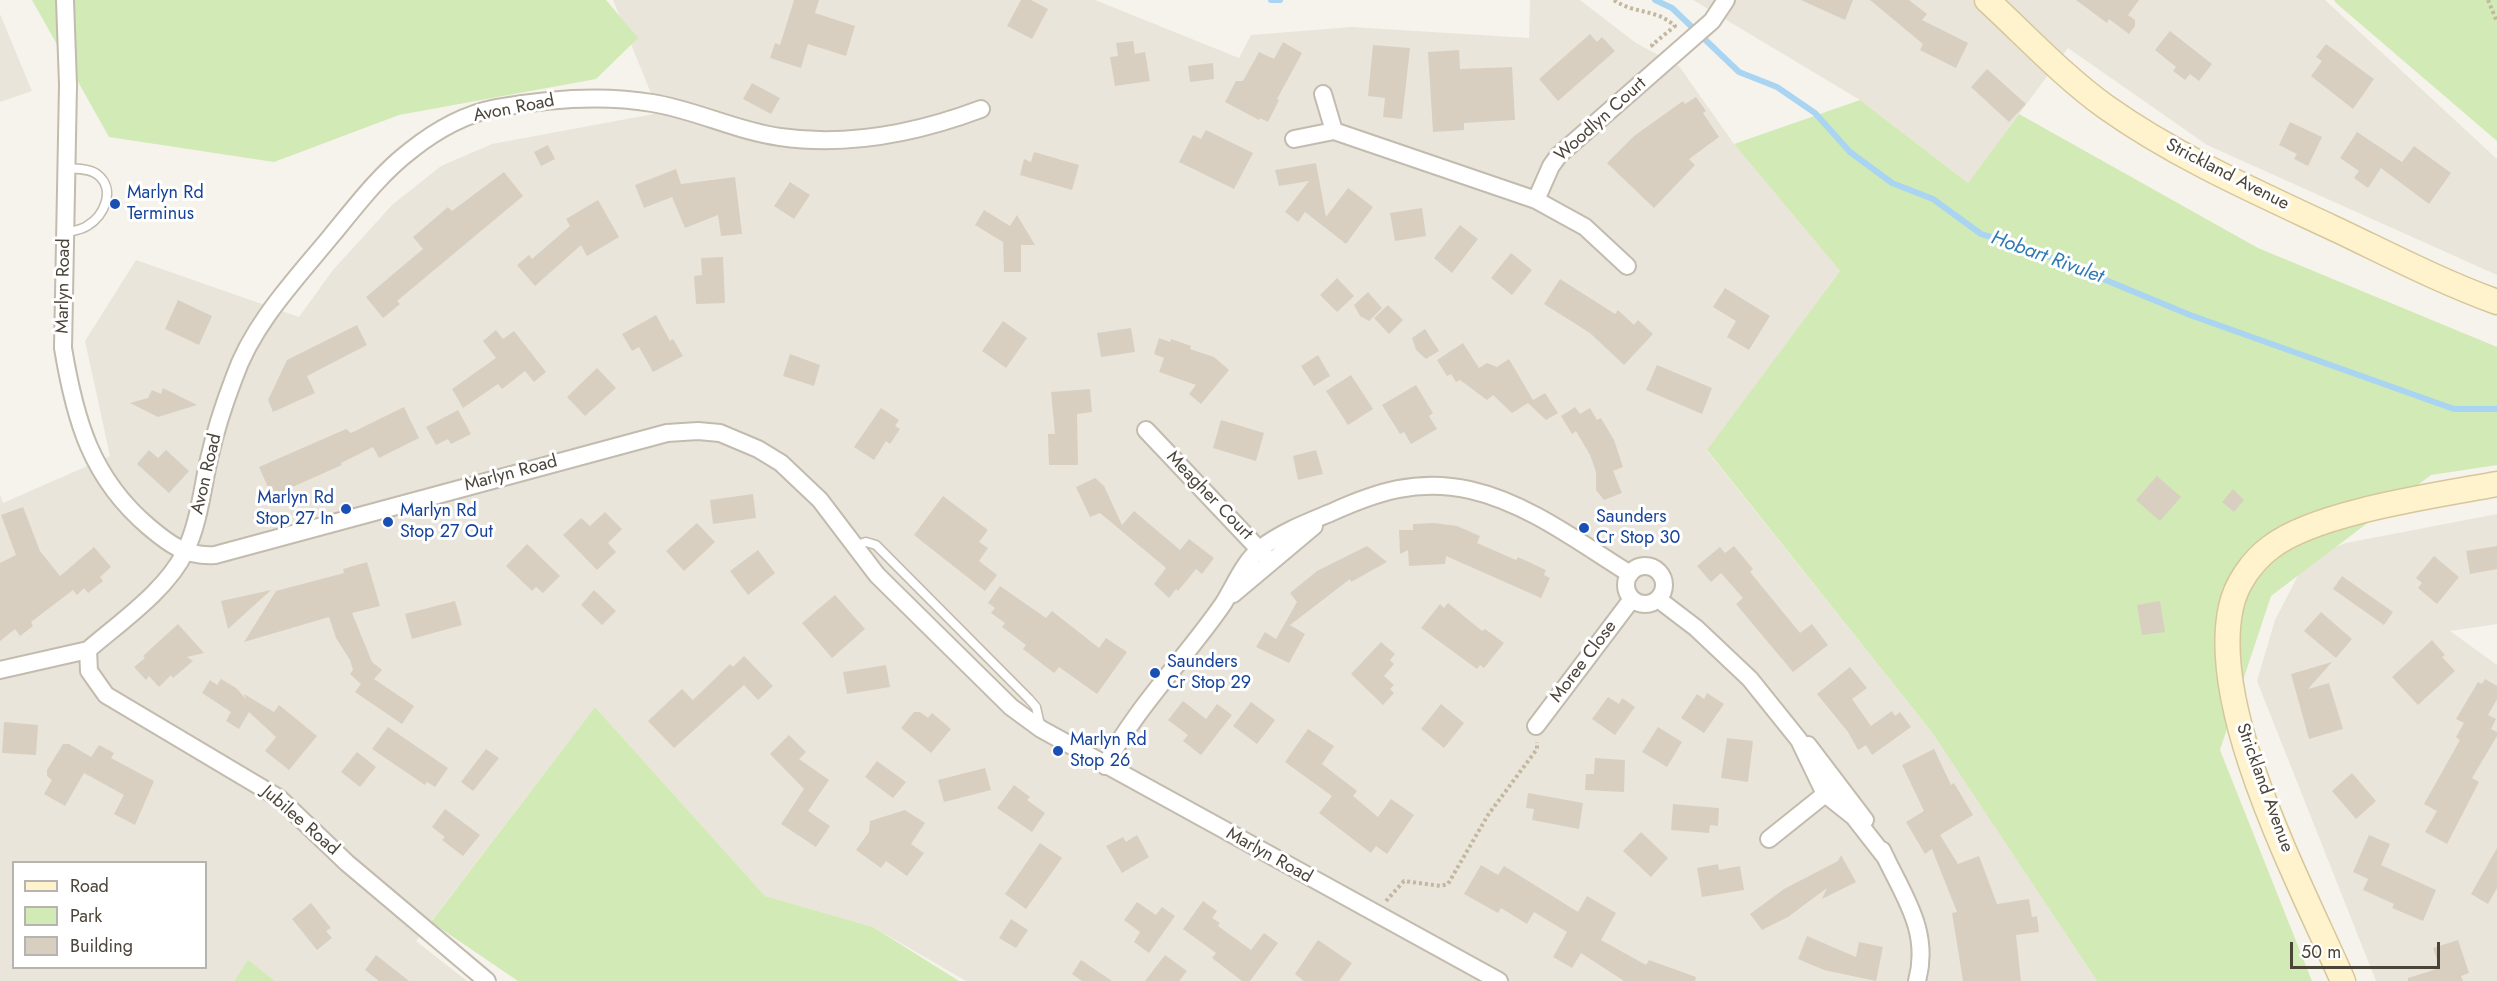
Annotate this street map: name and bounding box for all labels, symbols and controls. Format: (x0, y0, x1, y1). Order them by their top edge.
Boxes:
street label: Woodlyn Court (1551, 73, 1651, 167)
street label: Avon Road (472, 91, 556, 127)
street label: Strickland Avenue (2162, 135, 2292, 215)
place label: Marlyn Rd Terminus (127, 183, 204, 226)
marker: Marlyn Rd Terminus (108, 197, 122, 211)
water label: Hobart Rivulet (1988, 227, 2106, 289)
street label: Marlyn Road (52, 238, 76, 334)
street label: Avon Road (187, 432, 227, 516)
street label: Meagher Court (1161, 447, 1257, 545)
street label: Marlyn Road (462, 451, 560, 497)
place label: Marlyn Rd Stop 27 In (255, 488, 334, 530)
place label: Marlyn Rd Stop 27 Out (400, 501, 493, 544)
marker: Marlyn Rd Stop 27 In (339, 502, 353, 516)
place label: Saunders Cr Stop 30 (1596, 507, 1680, 550)
marker: Marlyn Rd Stop 27 Out (381, 515, 395, 529)
marker: Saunders Cr Stop 30 (1577, 521, 1591, 535)
street label: Moree Close (1546, 617, 1622, 707)
place label: Saunders Cr Stop 29 (1167, 652, 1251, 694)
marker: Saunders Cr Stop 29 (1148, 666, 1162, 680)
street label: Strickland Avenue (2231, 721, 2297, 855)
place label: Marlyn Rd Stop 26 (1070, 730, 1147, 772)
marker: Marlyn Rd Stop 26 (1051, 744, 1065, 758)
street label: Jubilee Road (257, 781, 343, 861)
street label: Marlyn Road (1222, 823, 1316, 889)
legend (12, 861, 207, 969)
text: Road (70, 873, 109, 899)
text: Park (70, 903, 102, 929)
scale bar (2293, 930, 2443, 968)
text: Building (70, 933, 133, 959)
text: 50 m (2301, 939, 2341, 965)

